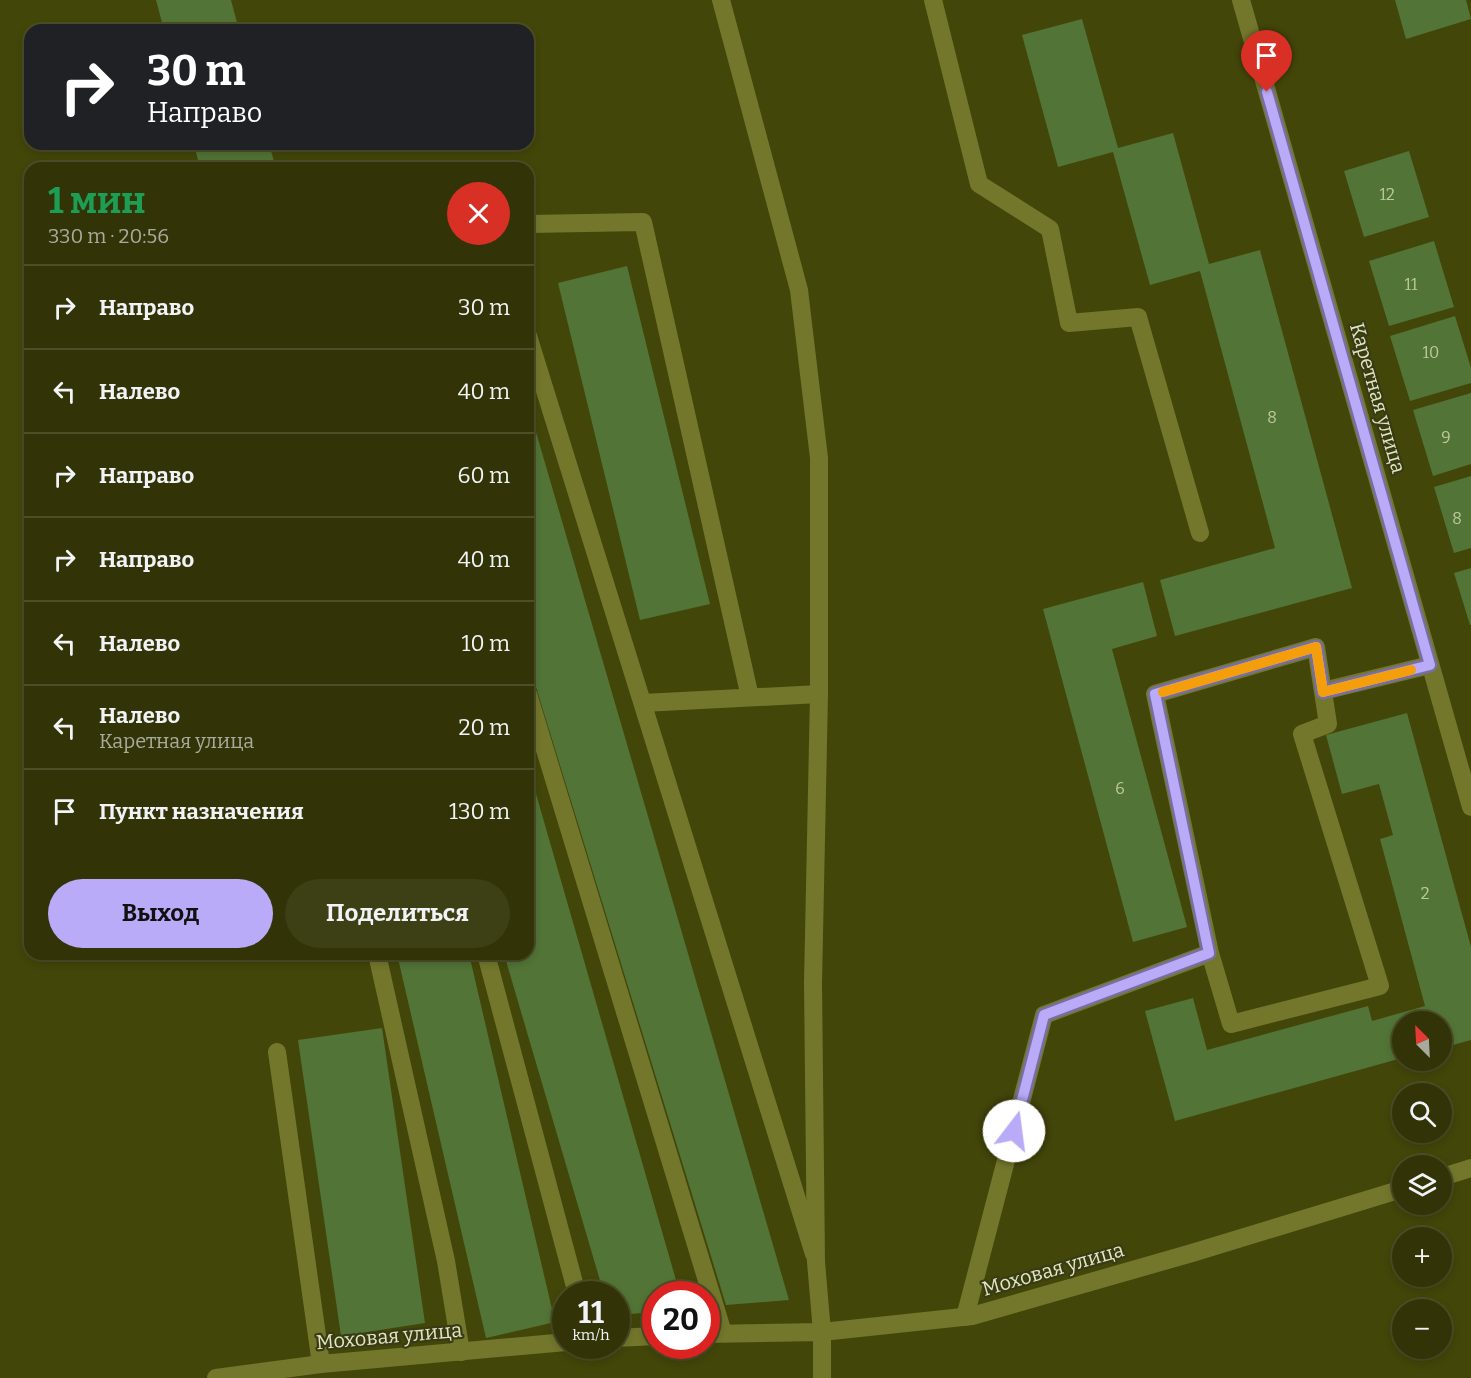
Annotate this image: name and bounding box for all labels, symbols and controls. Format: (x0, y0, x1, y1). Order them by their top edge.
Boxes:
pin (1241, 30, 1292, 92)
icon: arrive (1250, 39, 1283, 72)
text: 30 m (147, 46, 246, 96)
icon: right (48, 48, 126, 126)
text: Направо (147, 97, 262, 129)
text: 1 мин (48, 179, 146, 223)
button: close (447, 182, 510, 245)
house number: 12 (1379, 185, 1395, 204)
text: 330 m · 20:56 (48, 224, 169, 248)
house number: 11 (1405, 275, 1418, 294)
icon: right (48, 291, 81, 324)
text: Направо (99, 294, 194, 321)
text: 30 m (458, 294, 510, 321)
street label: Каретная улица (1345, 320, 1411, 476)
house number: 10 (1423, 343, 1439, 362)
icon: left (48, 375, 81, 408)
text: Налево (99, 378, 180, 405)
text: 40 m (458, 378, 510, 405)
house number: 8 (1267, 408, 1277, 427)
house number: 9 (1441, 428, 1451, 447)
icon: right (48, 459, 81, 492)
text: Направо (99, 462, 194, 489)
text: 60 m (458, 462, 510, 489)
house number: 8 (1452, 509, 1462, 528)
icon: right (48, 543, 81, 576)
text: Направо (99, 546, 194, 573)
text: 40 m (458, 546, 510, 573)
icon: left (48, 627, 81, 660)
text: Налево (99, 630, 180, 657)
text: 10 m (462, 630, 510, 657)
text: Налево (99, 702, 180, 729)
icon: left (48, 711, 81, 744)
text: 20 m (459, 714, 510, 741)
text: Каретная улица (99, 729, 254, 753)
house number: 6 (1115, 779, 1125, 798)
icon: arrive (48, 795, 81, 828)
text: Пункт назначения (99, 798, 304, 825)
text: 130 m (449, 798, 510, 825)
button: Выход (48, 879, 273, 948)
button: Поделиться (285, 879, 510, 948)
house number: 2 (1421, 884, 1429, 903)
north arrow (1392, 1011, 1452, 1071)
map controls (1392, 1011, 1452, 1359)
button: search (1392, 1083, 1452, 1143)
position arrow (982, 1099, 1046, 1163)
button: layers (1392, 1155, 1452, 1215)
button: + (1392, 1227, 1452, 1287)
street label: Моховая улица (979, 1237, 1127, 1301)
speed limit sign: 20 (642, 1281, 720, 1359)
text: 11 (578, 1295, 604, 1331)
button: − (1392, 1299, 1452, 1359)
street label: Моховая улица (315, 1318, 463, 1354)
text: km/h (572, 1326, 610, 1344)

